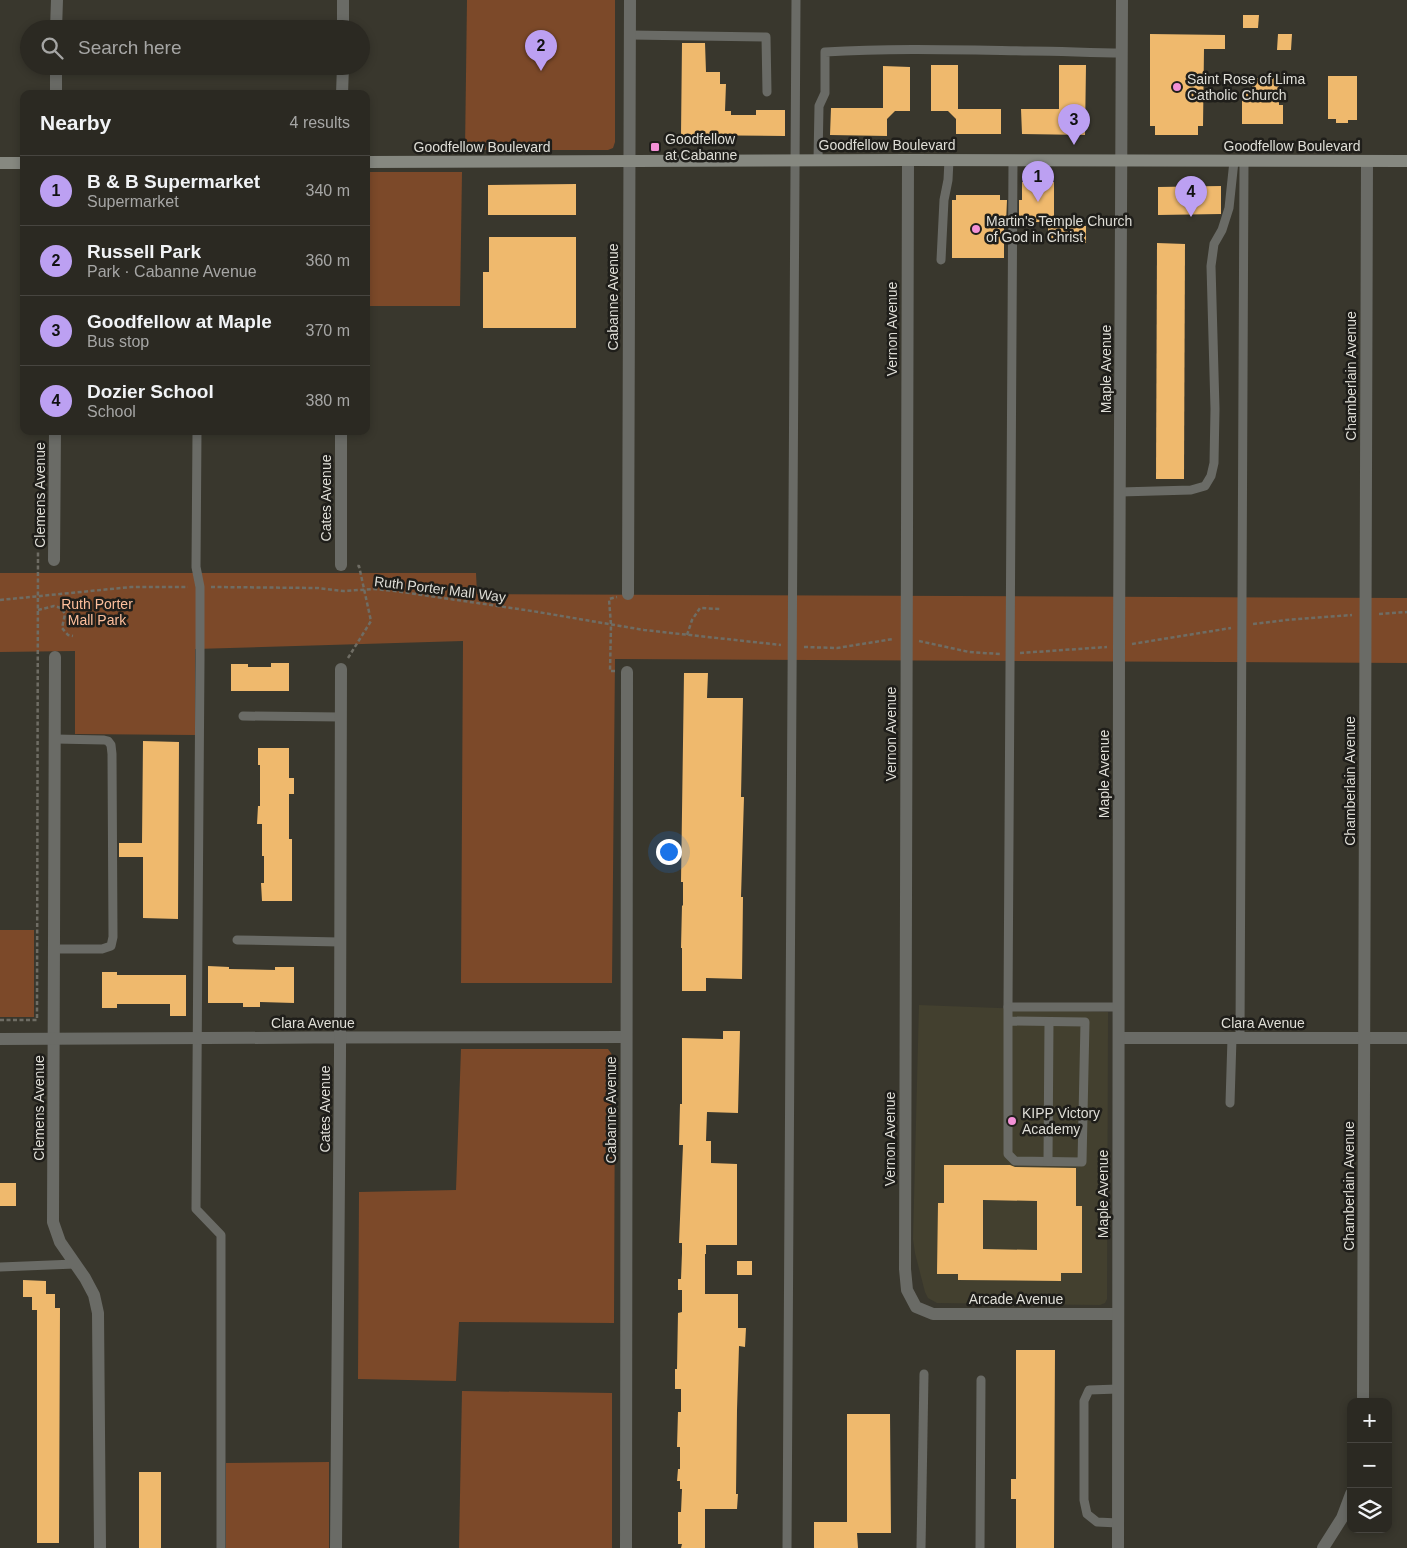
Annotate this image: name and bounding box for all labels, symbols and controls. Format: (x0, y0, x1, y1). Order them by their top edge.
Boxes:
search box (20, 20, 370, 75)
pin: 2 (525, 30, 557, 71)
icon: search (38, 34, 66, 62)
text: Search here (78, 37, 182, 58)
place label: Saint Rose of Lima Catholic Church (1187, 71, 1305, 103)
marker: Saint Rose of Lima Catholic Church (1171, 81, 1183, 93)
pin: 3 (1058, 104, 1090, 145)
text: Nearby (40, 111, 111, 134)
text: 4 results (290, 114, 350, 131)
place label: Goodfellow at Cabanne (665, 131, 738, 163)
street label: Goodfellow Boulevard (819, 137, 955, 153)
street label: Goodfellow Boulevard (1224, 138, 1360, 154)
street label: Goodfellow Boulevard (414, 139, 550, 155)
marker: Goodfellow at Cabanne (649, 141, 661, 153)
pin: 1 (1022, 161, 1054, 202)
text: B & B Supermarket (87, 171, 260, 192)
pin: 4 (1175, 176, 1207, 217)
text: 1 (52, 182, 60, 199)
text: 340 m (306, 182, 350, 199)
text: Supermarket (87, 193, 179, 210)
place label: Martin's Temple Church of God in Christ (986, 213, 1132, 245)
marker: Martin's Temple Church of God in Christ (970, 223, 982, 235)
text: Russell Park (87, 241, 201, 262)
street label: Cabanne Avenue (605, 243, 621, 351)
text: 2 (52, 252, 60, 269)
text: 360 m (306, 252, 350, 269)
text: Park · Cabanne Avenue (87, 263, 257, 280)
street label: Vernon Avenue (884, 281, 900, 376)
text: Goodfellow at Maple (87, 311, 272, 332)
street label: Chamberlain Avenue (1343, 311, 1359, 441)
text: 3 (52, 322, 60, 339)
text: 370 m (306, 322, 350, 339)
street label: Maple Avenue (1098, 325, 1114, 413)
text: Bus stop (87, 333, 149, 350)
text: Dozier School (87, 381, 214, 402)
text: 4 (52, 392, 60, 409)
text: 380 m (306, 392, 350, 409)
text: School (87, 403, 136, 420)
street label: Clemens Avenue (32, 442, 48, 548)
street label: Cates Avenue (318, 454, 334, 541)
street label: Ruth Porter Mall Way (373, 573, 507, 605)
park label: Ruth Porter Mall Park (61, 596, 133, 628)
street label: Vernon Avenue (883, 686, 899, 781)
street label: Chamberlain Avenue (1342, 716, 1358, 846)
street label: Maple Avenue (1096, 730, 1112, 818)
your location (656, 839, 682, 865)
street label: Clara Avenue (271, 1015, 355, 1031)
street label: Clara Avenue (1221, 1015, 1305, 1031)
street label: Clemens Avenue (31, 1055, 47, 1161)
street label: Cabanne Avenue (603, 1056, 619, 1164)
street label: Cates Avenue (317, 1065, 333, 1152)
street label: Vernon Avenue (882, 1091, 898, 1186)
place label: KIPP Victory Academy (1022, 1105, 1100, 1137)
marker: KIPP Victory Academy (1006, 1115, 1018, 1127)
street label: Chamberlain Avenue (1341, 1121, 1357, 1251)
street label: Maple Avenue (1095, 1150, 1111, 1238)
street label: Arcade Avenue (969, 1291, 1064, 1307)
map controls (1347, 1398, 1392, 1533)
button: + (1347, 1398, 1392, 1443)
button: − (1347, 1443, 1392, 1488)
button: layers (1347, 1488, 1392, 1533)

